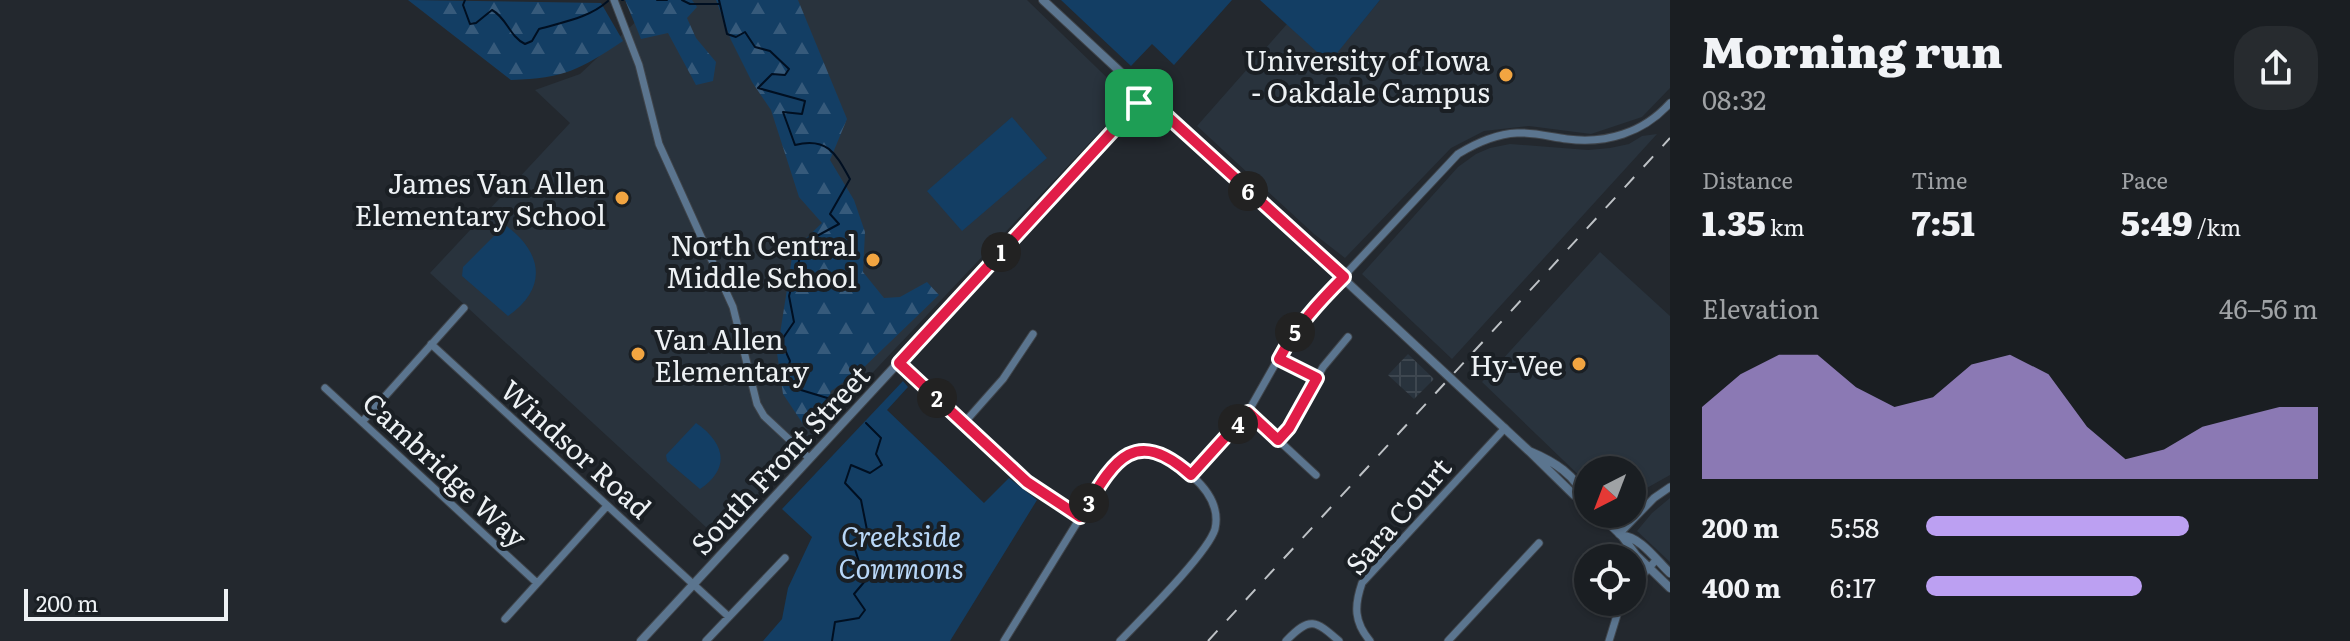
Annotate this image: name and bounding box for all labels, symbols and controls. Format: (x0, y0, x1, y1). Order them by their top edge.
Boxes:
text: Morning run (1702, 16, 2003, 82)
button: share (2234, 26, 2318, 110)
place label: University of Iowa - Oakdale Campus (1244, 38, 1490, 112)
marker: University of Iowa - Oakdale Campus (1497, 66, 1515, 84)
pin (1105, 69, 1173, 137)
text: 08:32 (1702, 79, 1766, 118)
icon: arrive (1117, 81, 1161, 125)
place label: James Van Allen Elementary School (355, 161, 606, 235)
text: Distance (1702, 163, 1793, 196)
text: Time (1911, 163, 1967, 196)
text: Pace (2121, 163, 2168, 196)
pin: 6 (1228, 171, 1268, 211)
text: 6 (1242, 174, 1254, 207)
marker: James Van Allen Elementary School (613, 189, 631, 207)
text: 1.35 (1702, 196, 1766, 246)
text: 7:51 (1911, 196, 1975, 246)
text: 5:49 (2121, 196, 2193, 246)
text: km (1766, 210, 1805, 243)
text: /km (2193, 210, 2241, 243)
place label: North Central Middle School (666, 223, 857, 297)
pin: 1 (981, 232, 1021, 272)
text: 1 (996, 235, 1006, 268)
marker: North Central Middle School (864, 251, 882, 269)
text: Elevation (1702, 288, 1820, 327)
text: 46–56 m (2219, 288, 2318, 327)
pin: 5 (1275, 312, 1315, 352)
text: 5 (1289, 315, 1301, 348)
place label: Van Allen Elementary (654, 317, 810, 391)
place label: Hy-Vee (1470, 343, 1563, 385)
marker: Van Allen Elementary (629, 345, 647, 363)
street label: South Front Street (680, 354, 879, 563)
marker: Hy-Vee (1570, 355, 1588, 373)
street label: Windsor Road (492, 369, 662, 527)
pin: 2 (917, 378, 957, 418)
street label: Cambridge Way (354, 381, 538, 557)
text: 2 (931, 381, 943, 414)
pin: 4 (1218, 404, 1258, 444)
text: 4 (1231, 407, 1245, 440)
street label: Sara Court (1334, 447, 1460, 583)
north arrow (1574, 456, 1646, 528)
map controls (1574, 456, 1646, 616)
pin: 3 (1069, 483, 1109, 523)
text: 3 (1083, 486, 1095, 519)
text: 200 m (1702, 507, 1779, 546)
text: 5:58 (1830, 507, 1879, 546)
park label: Creekside Commons (838, 514, 964, 588)
button: locate (1574, 544, 1646, 616)
text: 400 m (1702, 567, 1781, 606)
text: 6:17 (1830, 567, 1876, 606)
scale bar (24, 585, 228, 621)
text: 200 m (36, 586, 98, 619)

